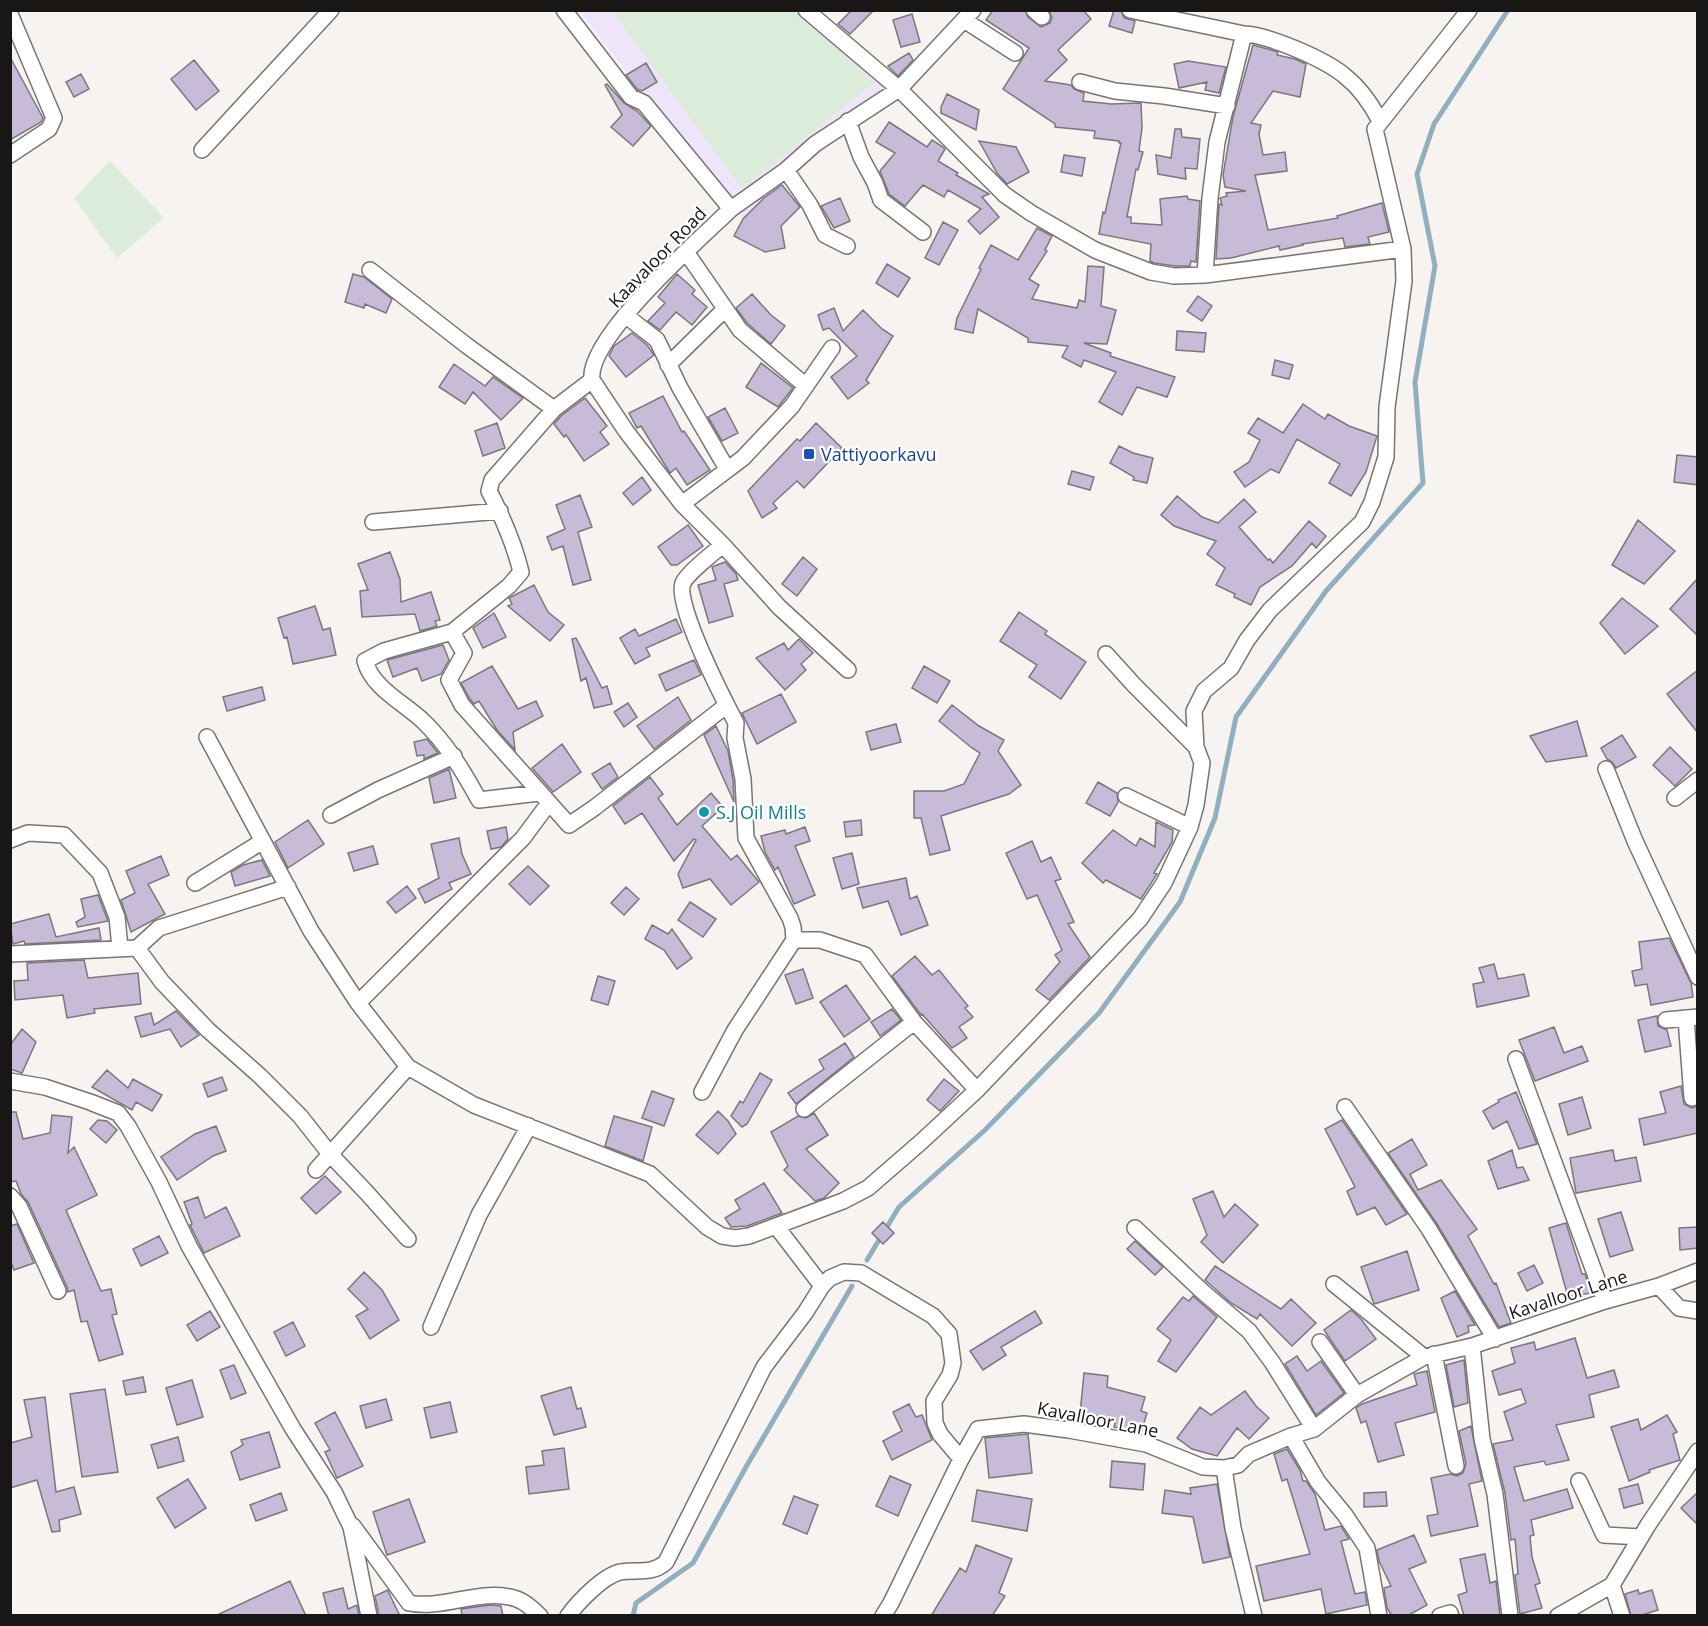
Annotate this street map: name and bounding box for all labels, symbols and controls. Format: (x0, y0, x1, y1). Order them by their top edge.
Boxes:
street label: Kaavaloor Road (603, 201, 711, 313)
place label: Vattiyoorkavu (821, 442, 937, 466)
marker: Vattiyoorkavu (802, 447, 816, 461)
place label: S.J Oil Mills (716, 800, 806, 824)
marker: S.J Oil Mills (697, 805, 711, 819)
street label: Kavalloor Lane (1506, 1264, 1630, 1324)
street label: Kavalloor Lane (1035, 1395, 1161, 1443)

